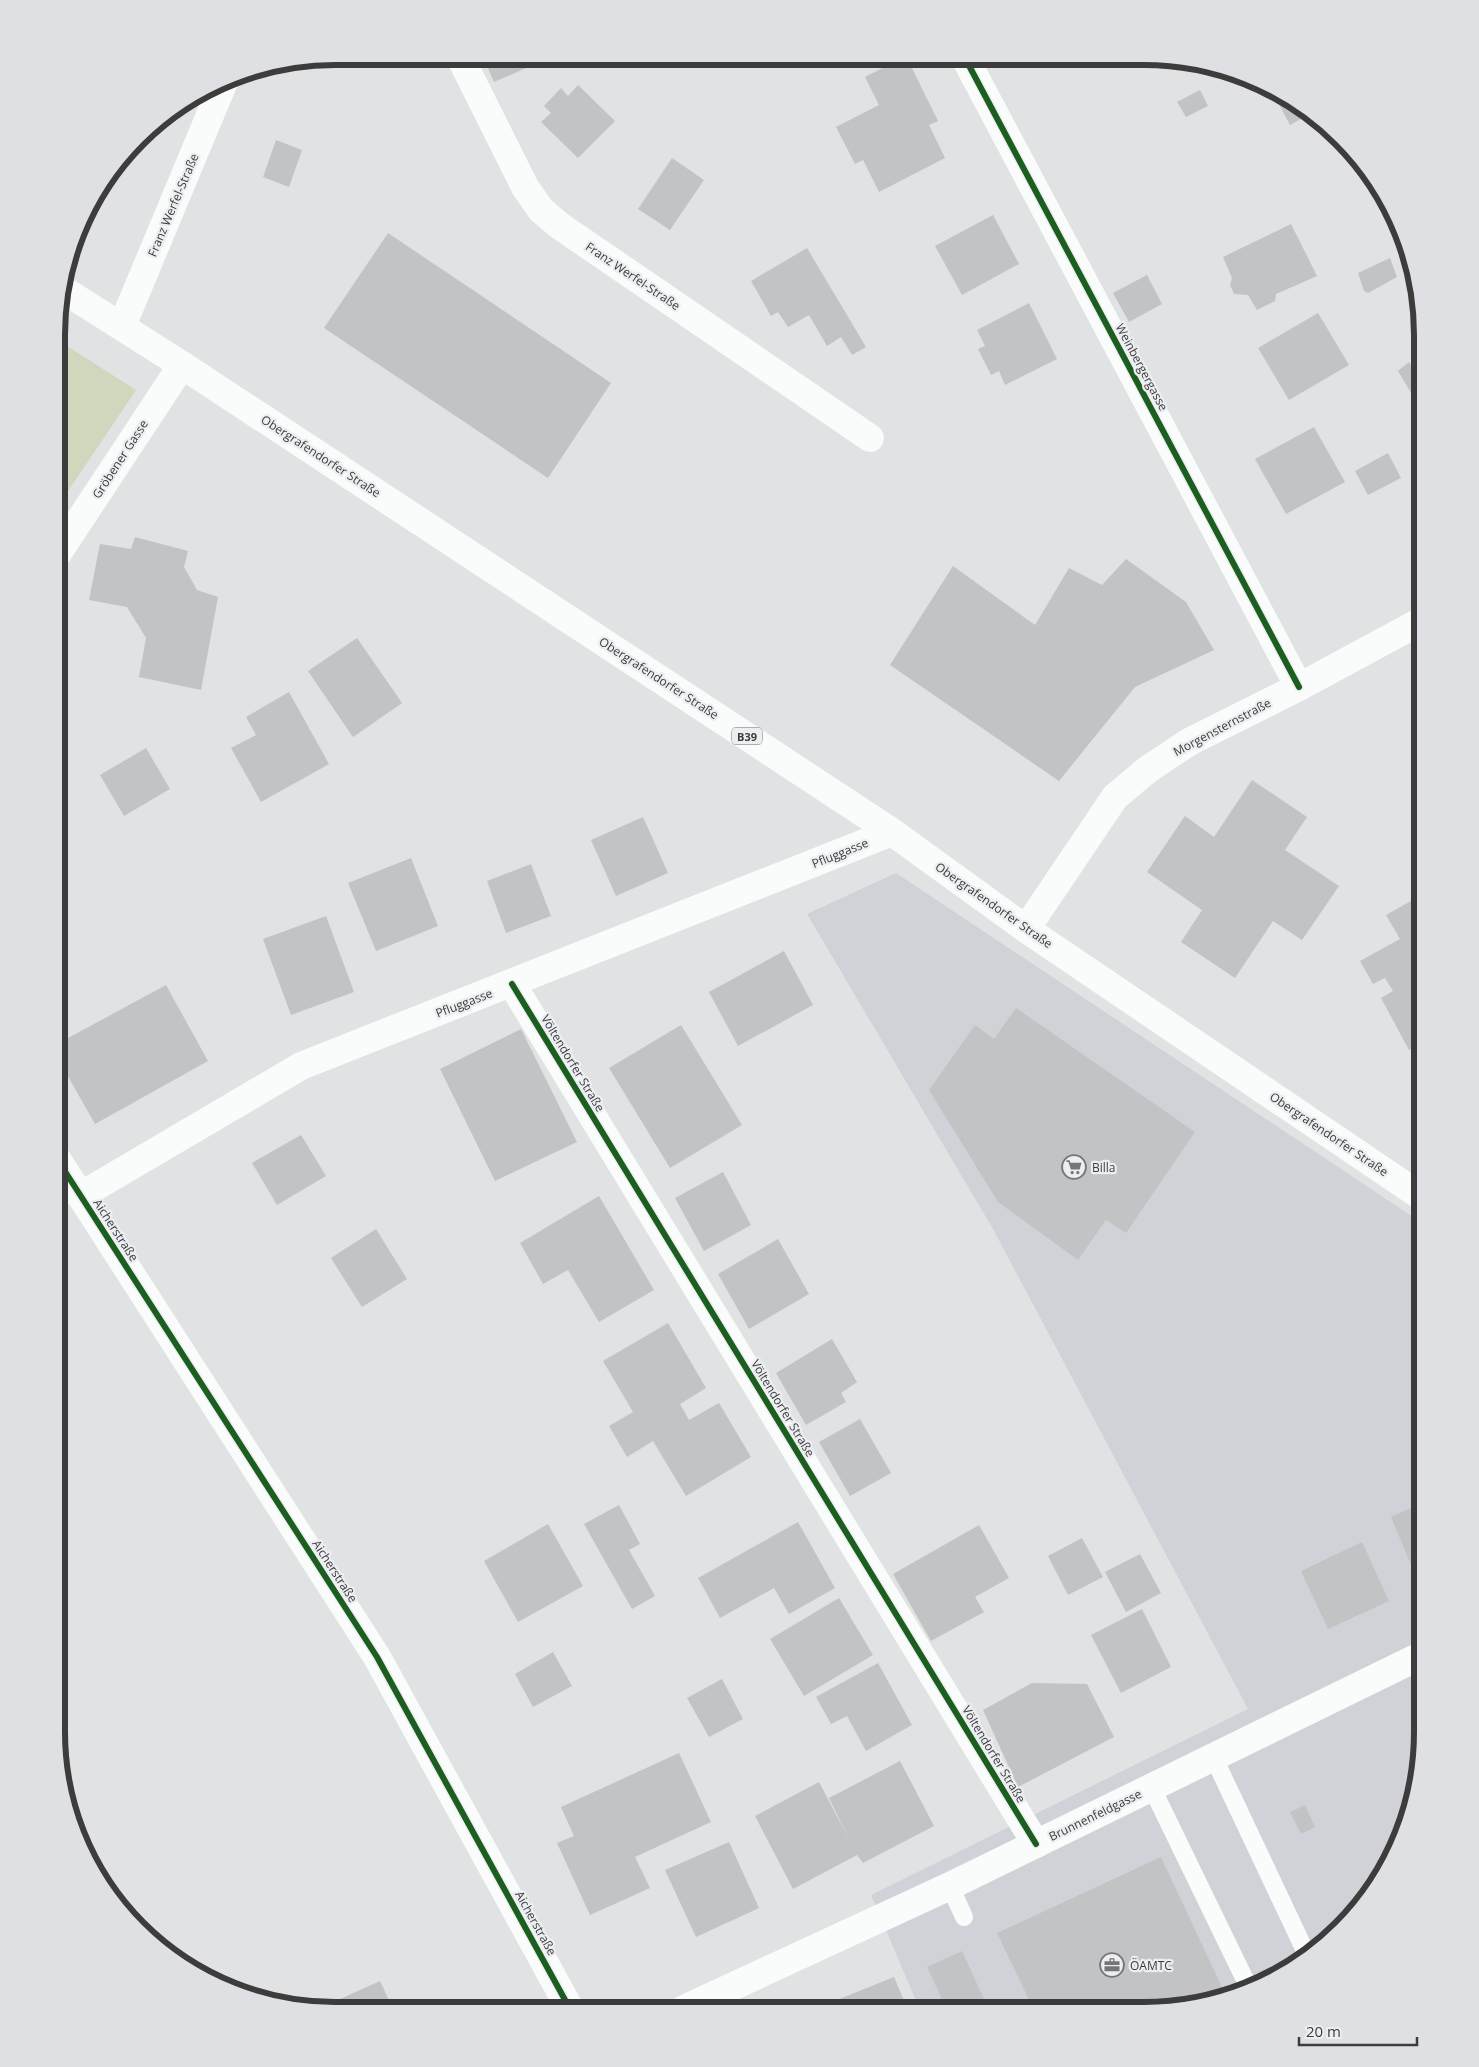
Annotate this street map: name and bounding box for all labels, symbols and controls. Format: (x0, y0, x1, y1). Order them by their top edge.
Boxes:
street label: Franz Werfel-Straße (144, 150, 203, 259)
street label: Franz Werfel-Straße (582, 238, 684, 314)
street label: Weinbergergasse (1112, 320, 1172, 414)
street label: Obergrafendorfer Straße (258, 411, 384, 501)
street label: Gröbener Gasse (88, 416, 152, 502)
street label: Obergrafendorfer Straße (596, 633, 722, 723)
street label: Morgensternstraße (1170, 694, 1274, 760)
road number: B39 (732, 728, 762, 744)
street label: Pfluggasse (809, 834, 871, 872)
street label: Obergrafendorfer Straße (932, 858, 1056, 952)
street label: Pfluggasse (433, 984, 495, 1022)
street label: Völtendorfer Straße (537, 1011, 609, 1115)
street label: Obergrafendorfer Straße (1266, 1088, 1392, 1180)
supermarket icon: Billa (1061, 1154, 1087, 1180)
place label: Billa (1092, 1159, 1116, 1176)
street label: Aicherstraße (89, 1196, 143, 1265)
street label: Völtendorfer Straße (747, 1356, 819, 1460)
street label: Aicherstraße (308, 1537, 362, 1606)
street label: Völtendorfer Straße (958, 1702, 1030, 1806)
street label: Brunnenfeldgasse (1046, 1785, 1144, 1845)
street label: Aicherstraße (511, 1888, 561, 1958)
office icon: ÖAMTC (1099, 1952, 1125, 1978)
place label: ÖAMTC (1130, 1957, 1172, 1974)
scale bar (1299, 2014, 1416, 2046)
text: 20 m (1306, 2021, 1341, 2041)

